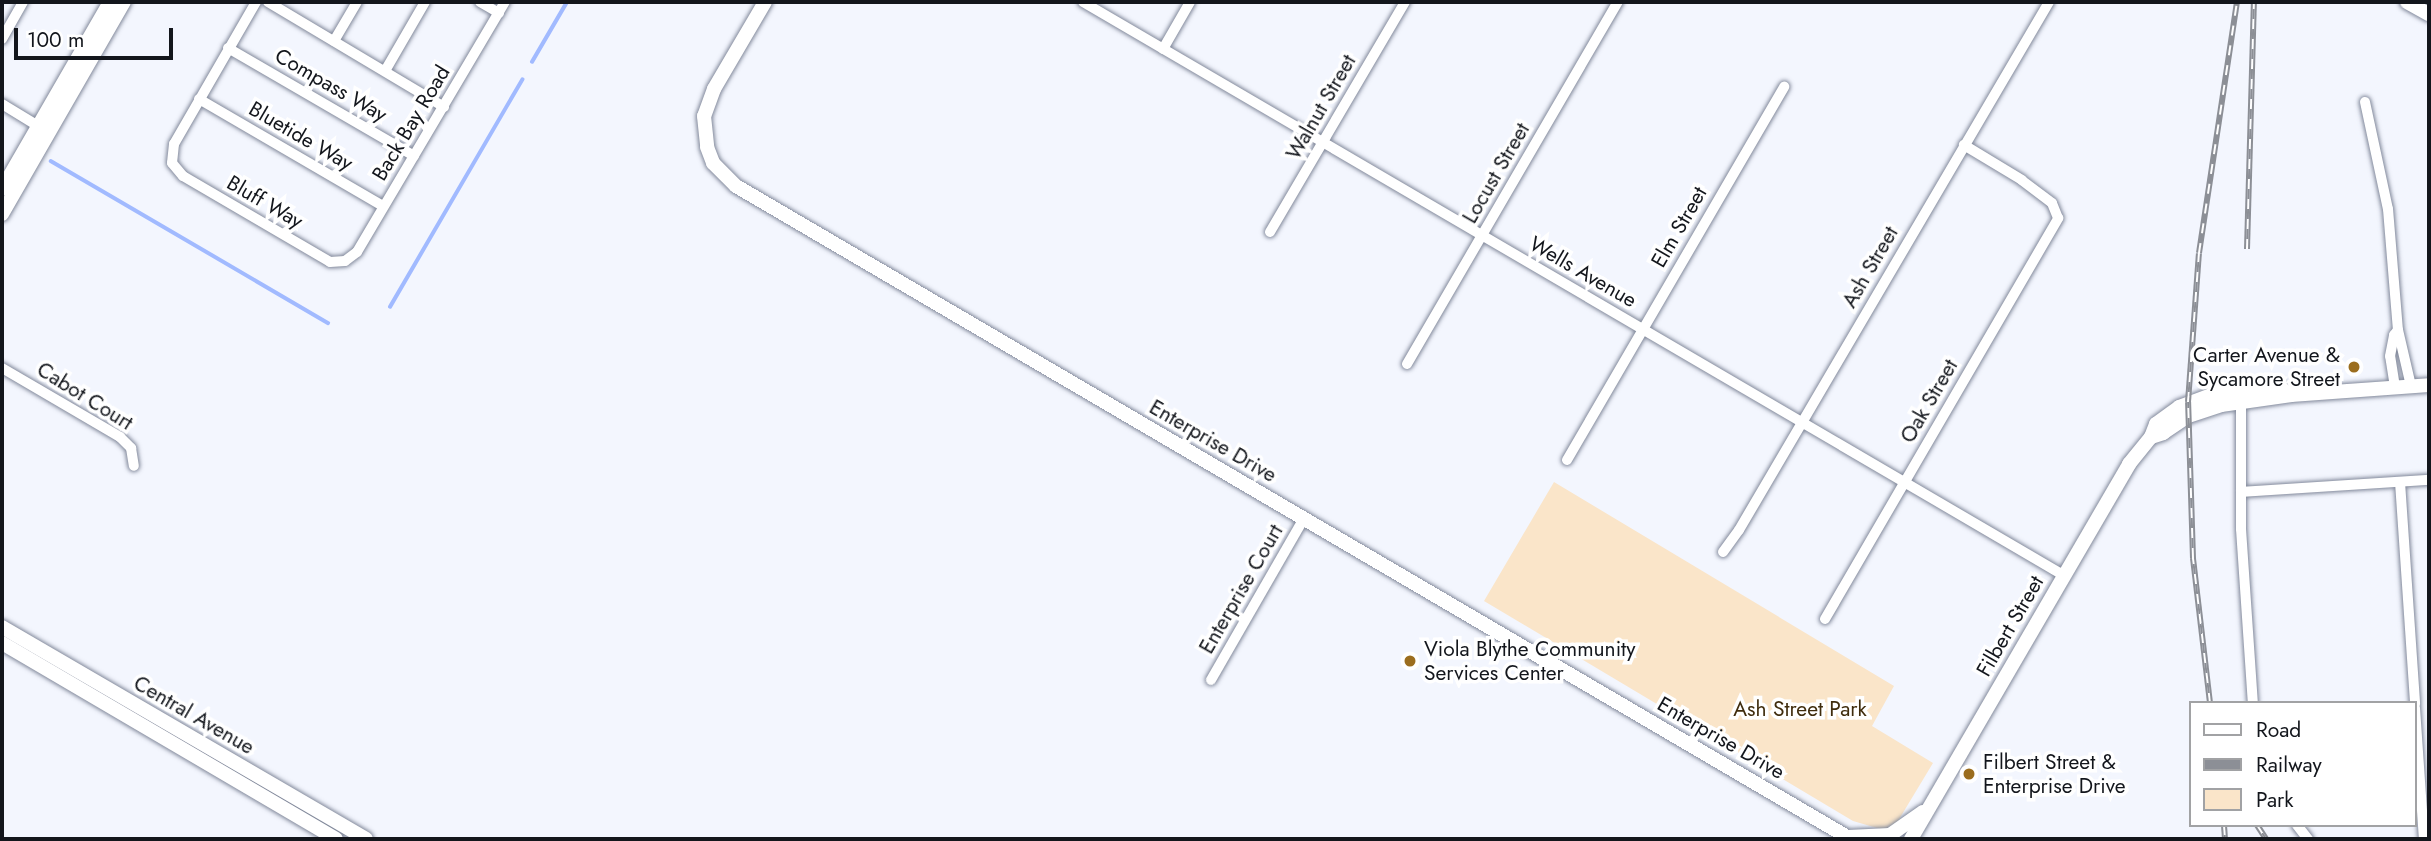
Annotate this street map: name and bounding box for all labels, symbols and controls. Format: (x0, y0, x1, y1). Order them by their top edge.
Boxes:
scale bar (18, 14, 177, 58)
text: 100 m (27, 25, 84, 55)
street label: Compass Way (270, 43, 392, 127)
street label: Walnut Street (1281, 50, 1361, 164)
street label: Back Bay Road (367, 61, 455, 185)
street label: Bluetide Way (245, 96, 357, 176)
street label: Locust Street (1457, 118, 1535, 228)
street label: Bluff Way (222, 170, 308, 234)
street label: Elm Street (1646, 182, 1712, 272)
street label: Ash Street (1837, 222, 1903, 312)
street label: Wells Avenue (1525, 231, 1641, 313)
place label: Carter Avenue & Sycamore Street (2193, 342, 2340, 392)
street label: Oak Street (1895, 355, 1963, 447)
street label: Cabot Court (32, 357, 138, 435)
marker: Carter Avenue & Sycamore Street (2346, 359, 2362, 375)
street label: Enterprise Drive (1145, 394, 1281, 488)
street label: Enterprise Court (1194, 520, 1288, 658)
street label: Filbert Street (1971, 571, 2049, 681)
place label: Viola Blythe Community Services Center (1424, 636, 1635, 686)
marker: Viola Blythe Community Services Center (1402, 653, 1418, 669)
street label: Central Avenue (129, 670, 259, 760)
street label: Enterprise Drive (1653, 691, 1789, 785)
park label: Ash Street Park (1733, 696, 1867, 722)
legend (2190, 701, 2417, 827)
text: Road (2256, 715, 2301, 745)
place label: Filbert Street & Enterprise Drive (1983, 749, 2126, 799)
text: Railway (2256, 750, 2322, 780)
marker: Filbert Street & Enterprise Drive (1961, 766, 1977, 782)
text: Park (2256, 785, 2293, 815)

